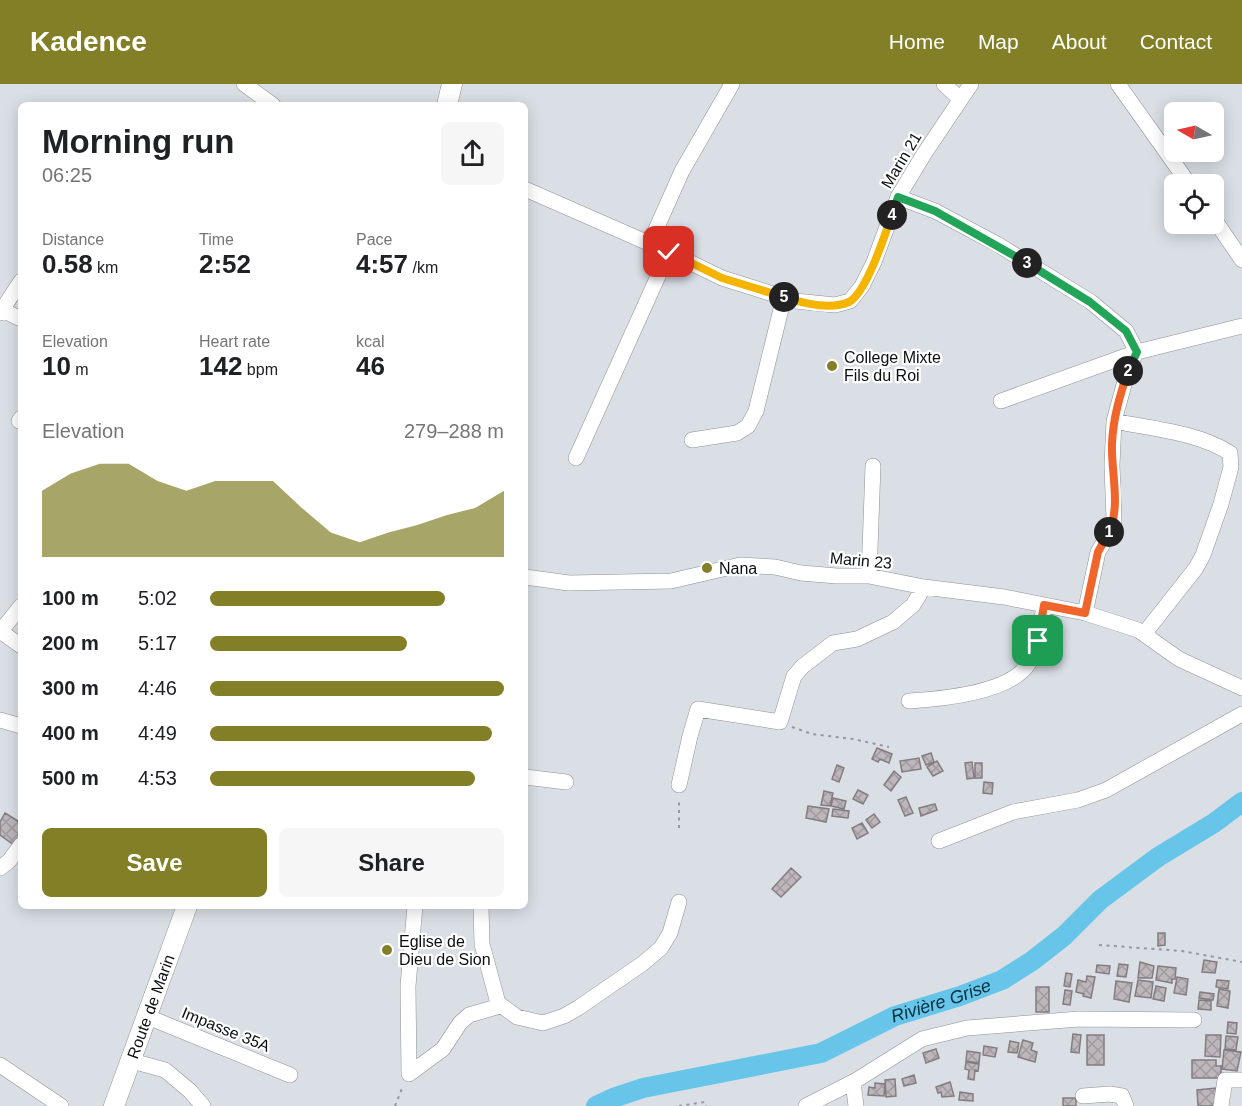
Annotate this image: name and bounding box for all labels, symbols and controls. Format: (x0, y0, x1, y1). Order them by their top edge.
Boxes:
text: Kadence (30, 26, 147, 57)
text: Home (889, 30, 945, 53)
text: Map (978, 30, 1019, 53)
text: About (1052, 30, 1107, 53)
text: Contact (1140, 30, 1212, 53)
north arrow (1164, 102, 1224, 162)
map controls (1164, 102, 1224, 234)
button: share (441, 122, 504, 185)
text: Morning run (42, 123, 234, 160)
street label: Marin 21 (878, 129, 925, 191)
text: 06:25 (42, 164, 92, 186)
button: locate (1164, 174, 1224, 234)
pin: 4 (877, 200, 907, 230)
text: 4 (888, 206, 896, 223)
pin (643, 226, 694, 277)
text: Distance (42, 231, 104, 248)
text: Time (199, 231, 234, 248)
text: Pace (356, 231, 392, 248)
icon: check (652, 235, 685, 268)
pin: 3 (1012, 248, 1042, 278)
text: 0.58 (42, 249, 93, 279)
text: 2:52 (199, 249, 251, 279)
text: 4:57 (356, 249, 408, 279)
text: 3 (1023, 254, 1031, 271)
text: km (93, 259, 118, 276)
text: /km (408, 259, 438, 276)
pin: 5 (769, 282, 799, 312)
text: 5 (780, 288, 788, 305)
text: Elevation (42, 333, 108, 350)
text: Heart rate (199, 333, 270, 350)
text: kcal (356, 333, 384, 350)
place label: College Mixte Fils du Roi (844, 349, 941, 384)
text: 10 (42, 351, 71, 381)
text: 142 (199, 351, 242, 381)
text: 46 (356, 351, 385, 381)
pin: 2 (1113, 356, 1143, 386)
marker: College Mixte Fils du Roi (825, 359, 839, 373)
text: m (71, 361, 89, 378)
text: bpm (242, 361, 278, 378)
text: 2 (1124, 362, 1132, 379)
text: Elevation (42, 420, 124, 442)
text: 279–288 m (404, 420, 504, 442)
pin: 1 (1094, 517, 1124, 547)
text: 1 (1105, 523, 1113, 540)
street label: Marin 23 (829, 549, 893, 572)
place label: Nana (719, 560, 757, 577)
marker: Nana (700, 561, 714, 575)
text: 100 m (42, 587, 99, 609)
text: 5:02 (138, 587, 177, 609)
pin (1012, 615, 1063, 666)
icon: arrive (1021, 624, 1054, 657)
text: 200 m (42, 632, 99, 654)
text: 5:17 (138, 632, 177, 654)
text: 300 m (42, 677, 99, 699)
text: 4:46 (138, 677, 177, 699)
text: 400 m (42, 722, 99, 744)
text: 4:49 (138, 722, 177, 744)
text: 500 m (42, 767, 99, 789)
text: 4:53 (138, 767, 177, 789)
button: Save (42, 828, 267, 897)
button: Share (279, 828, 504, 897)
place label: Eglise de Dieu de Sion (399, 933, 491, 968)
marker: Eglise de Dieu de Sion (380, 943, 394, 957)
street label: Route de Marin (124, 952, 178, 1061)
water label: Rivière Grise (889, 975, 994, 1027)
street label: Impasse 35A (179, 1004, 273, 1055)

